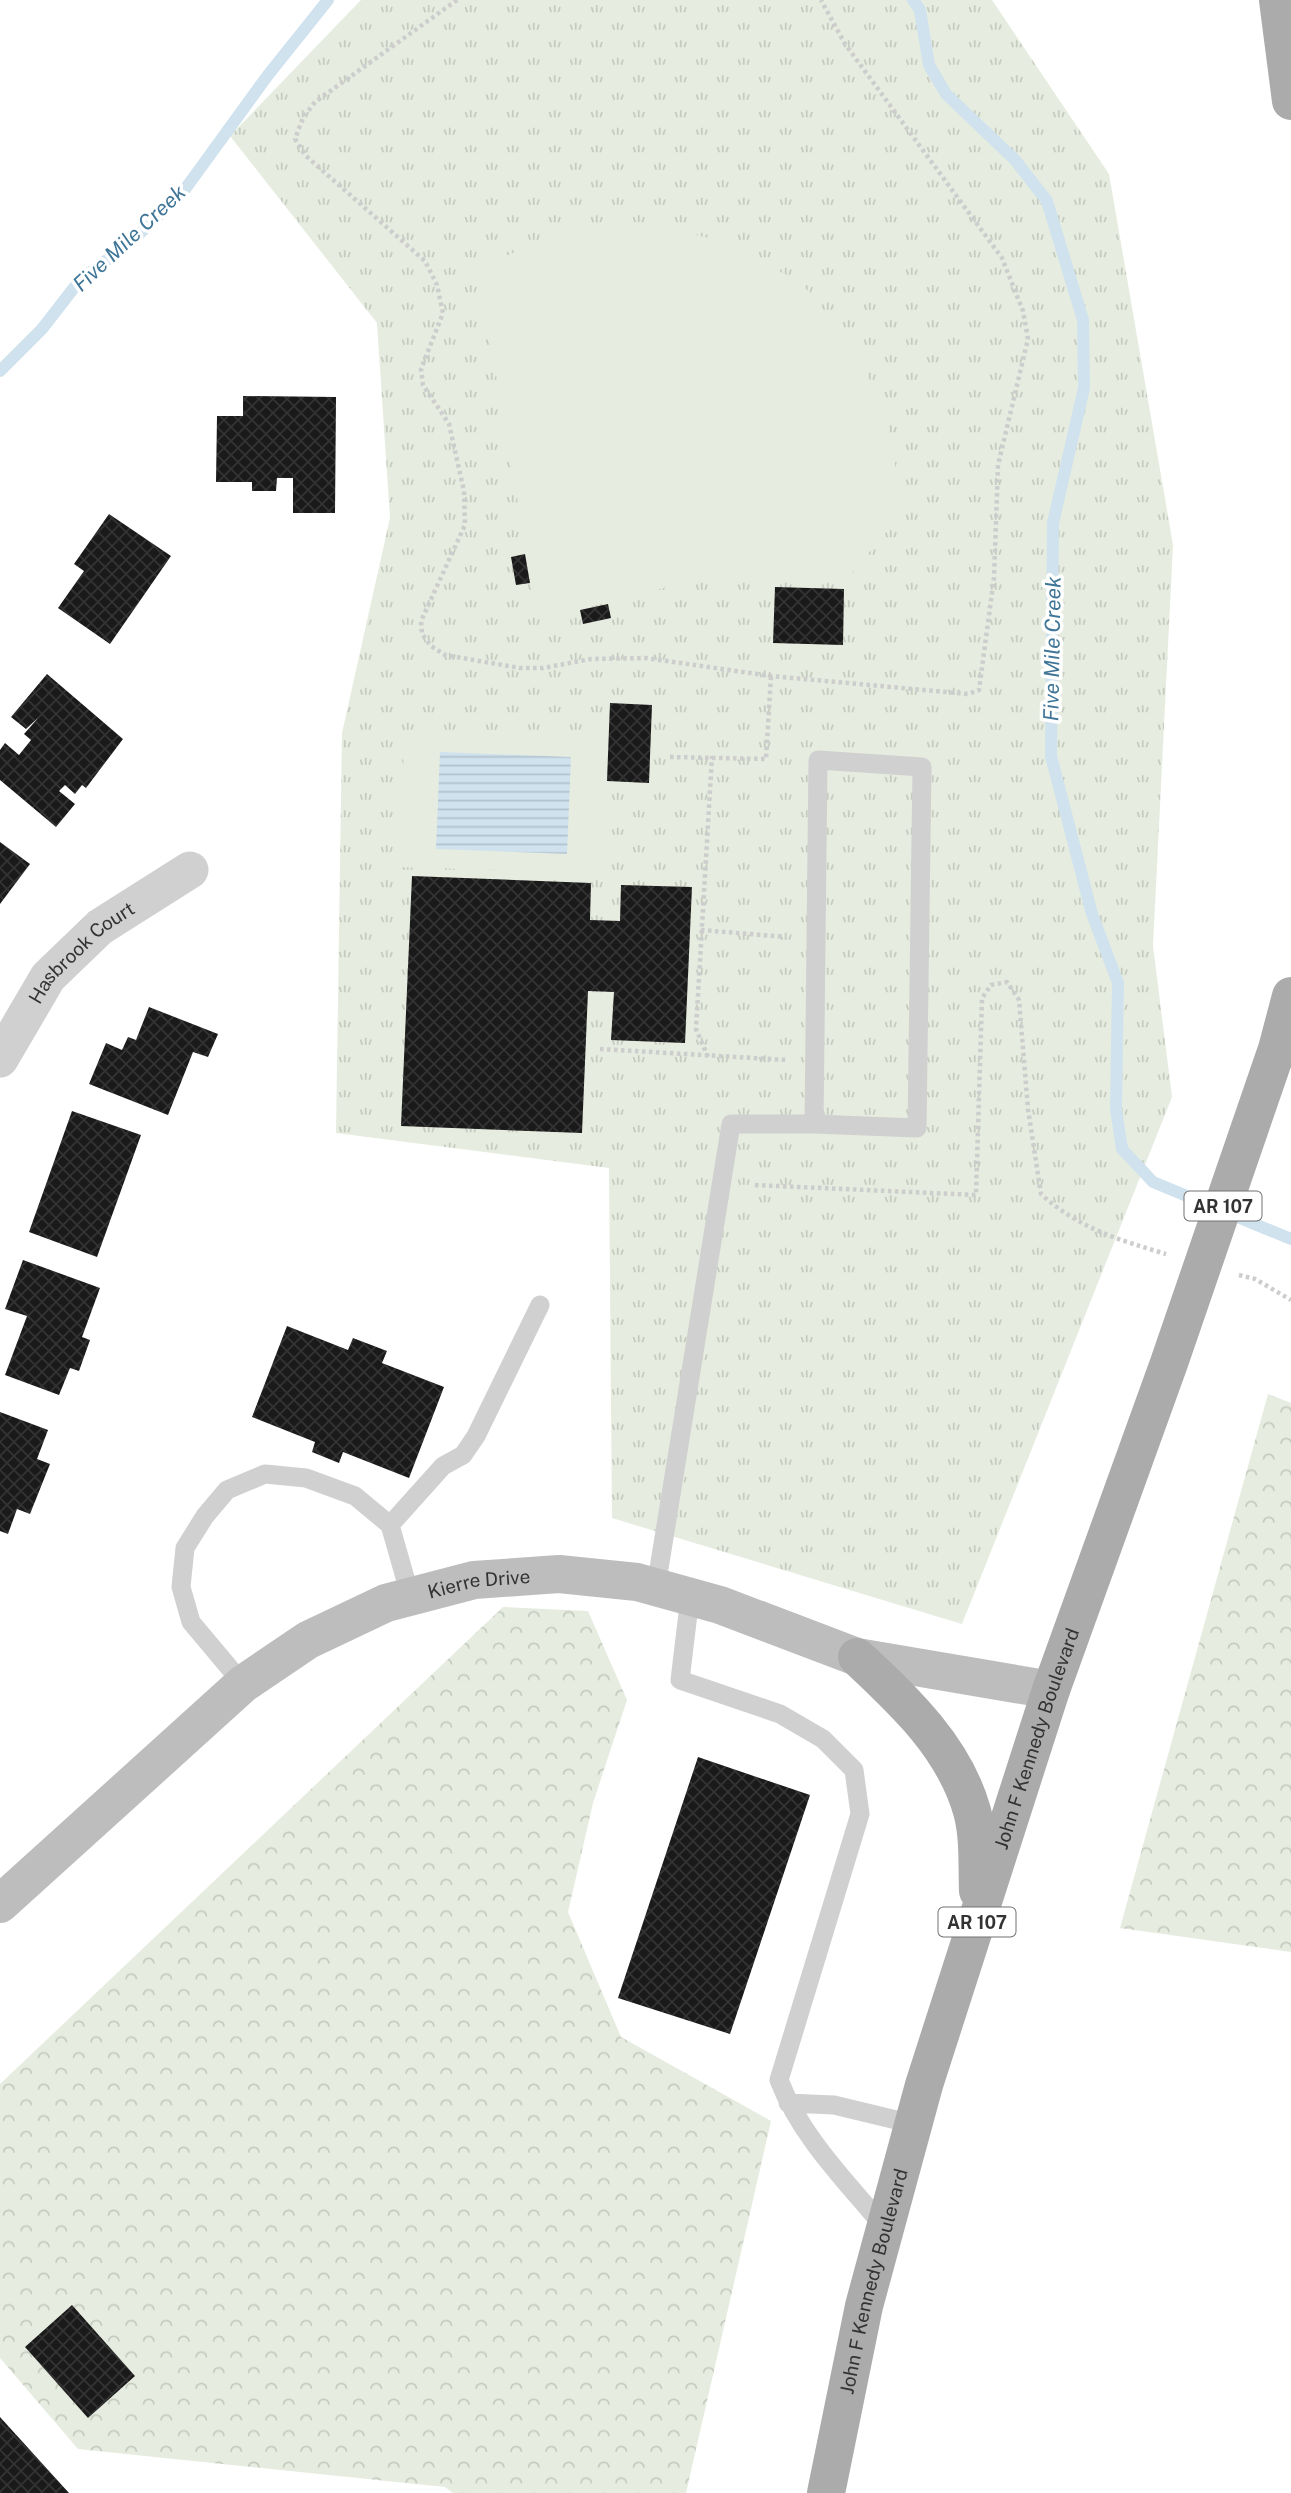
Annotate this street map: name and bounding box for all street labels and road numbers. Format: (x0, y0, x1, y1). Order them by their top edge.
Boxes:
street label: Hasbrook Court (24, 897, 138, 1007)
road number: AR 107 (1184, 1191, 1262, 1220)
street label: Kierre Drive (425, 1565, 531, 1603)
street label: John F Kennedy Boulevard (990, 1625, 1083, 1852)
road number: AR 107 (939, 1908, 1016, 1936)
street label: John F Kennedy Boulevard (835, 2166, 912, 2396)

